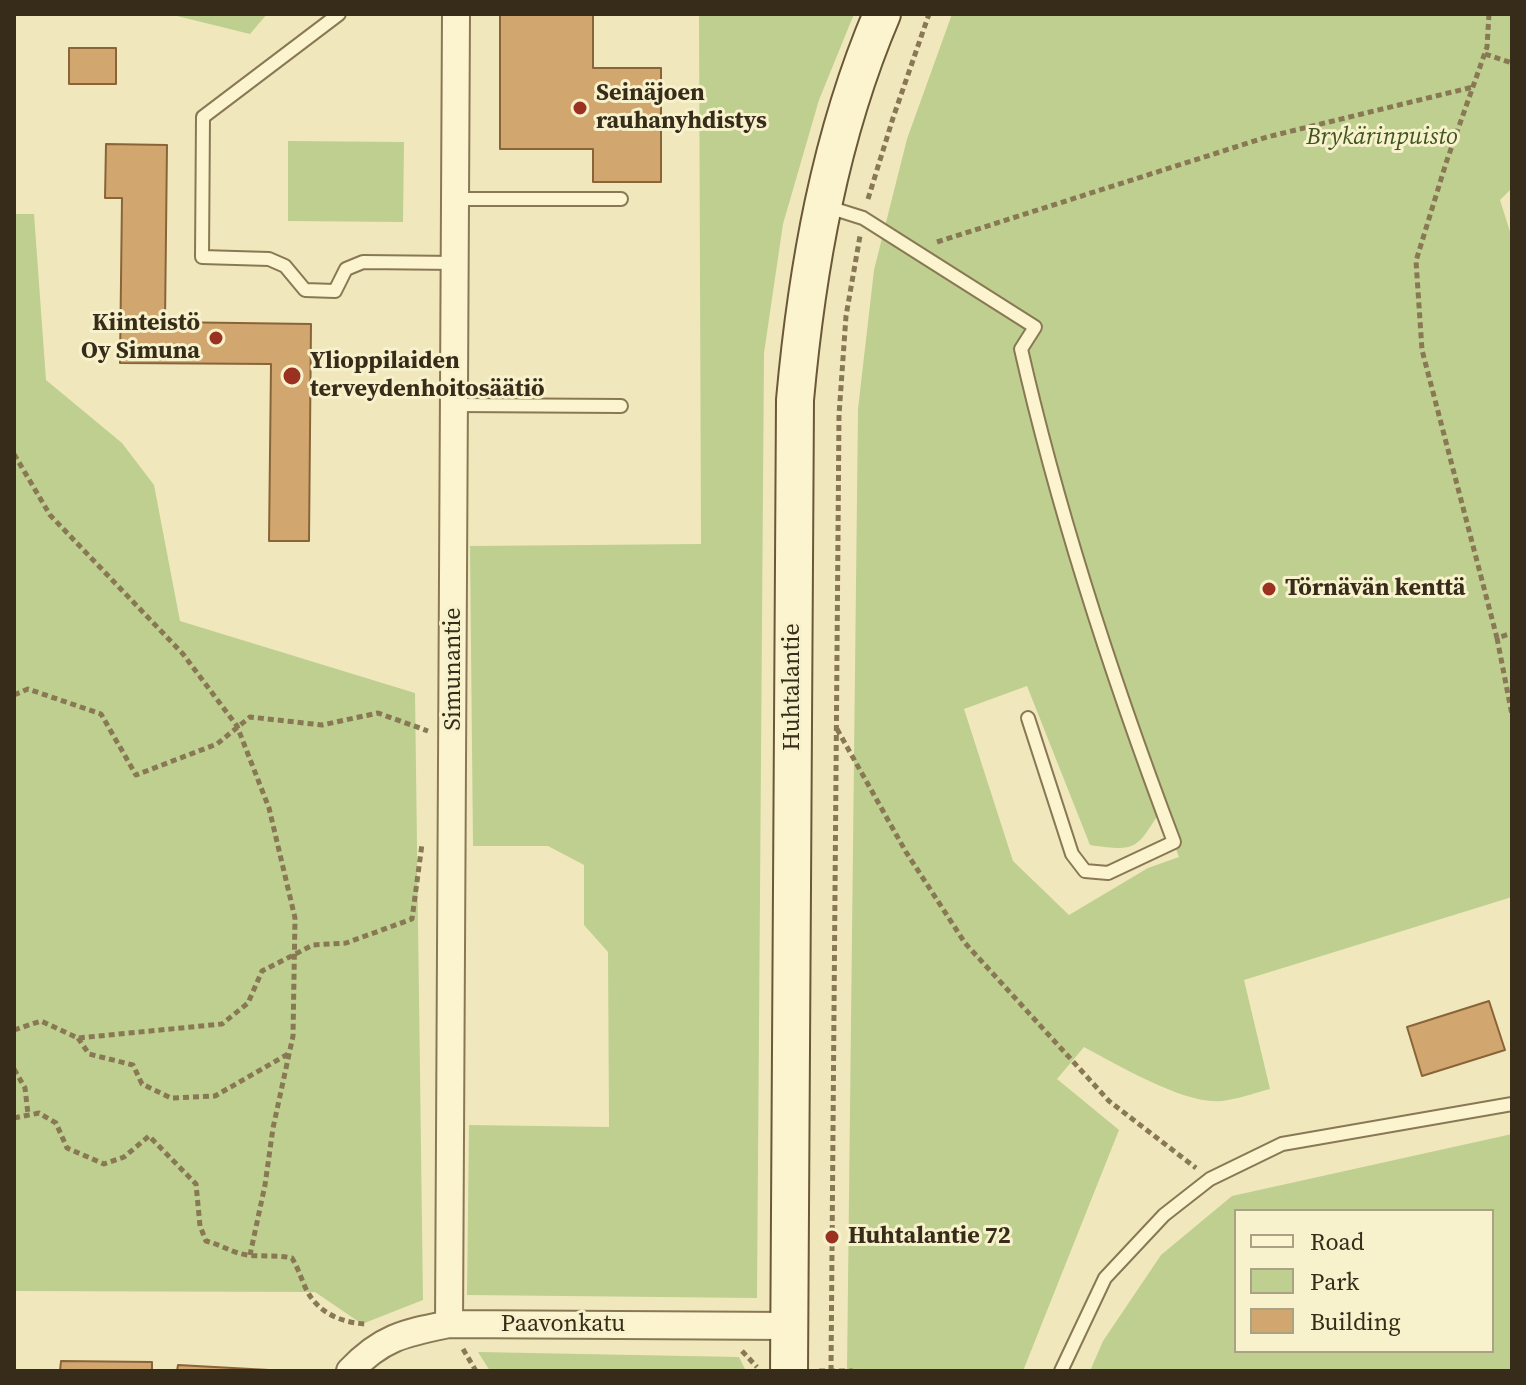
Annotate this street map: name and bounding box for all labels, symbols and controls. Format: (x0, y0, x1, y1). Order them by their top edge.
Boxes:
place label: Seinäjoen rauhanyhdistys (596, 80, 767, 136)
marker: Seinäjoen rauhanyhdistys (571, 99, 589, 117)
park label: Brykärinpuisto (1306, 124, 1458, 152)
place label: Kiinteistö Oy Simuna (81, 310, 200, 366)
marker: Kiinteistö Oy Simuna (207, 329, 225, 347)
place label: Ylioppilaiden terveydenhoitosäätiö (310, 348, 545, 404)
marker: Ylioppilaiden terveydenhoitosäätiö (281, 365, 303, 387)
place label: Törnävän kenttä (1285, 575, 1465, 603)
marker: Törnävän kenttä (1260, 580, 1278, 598)
street label: Simunantie (440, 607, 468, 731)
street label: Huhtalantie (779, 623, 807, 751)
legend (1234, 1209, 1494, 1353)
place label: Huhtalantie 72 (848, 1223, 1011, 1251)
text: Road (1310, 1225, 1364, 1258)
marker: Huhtalantie 72 (823, 1228, 841, 1246)
text: Park (1310, 1265, 1359, 1298)
text: Building (1310, 1305, 1401, 1338)
street label: Paavonkatu (501, 1311, 625, 1339)

